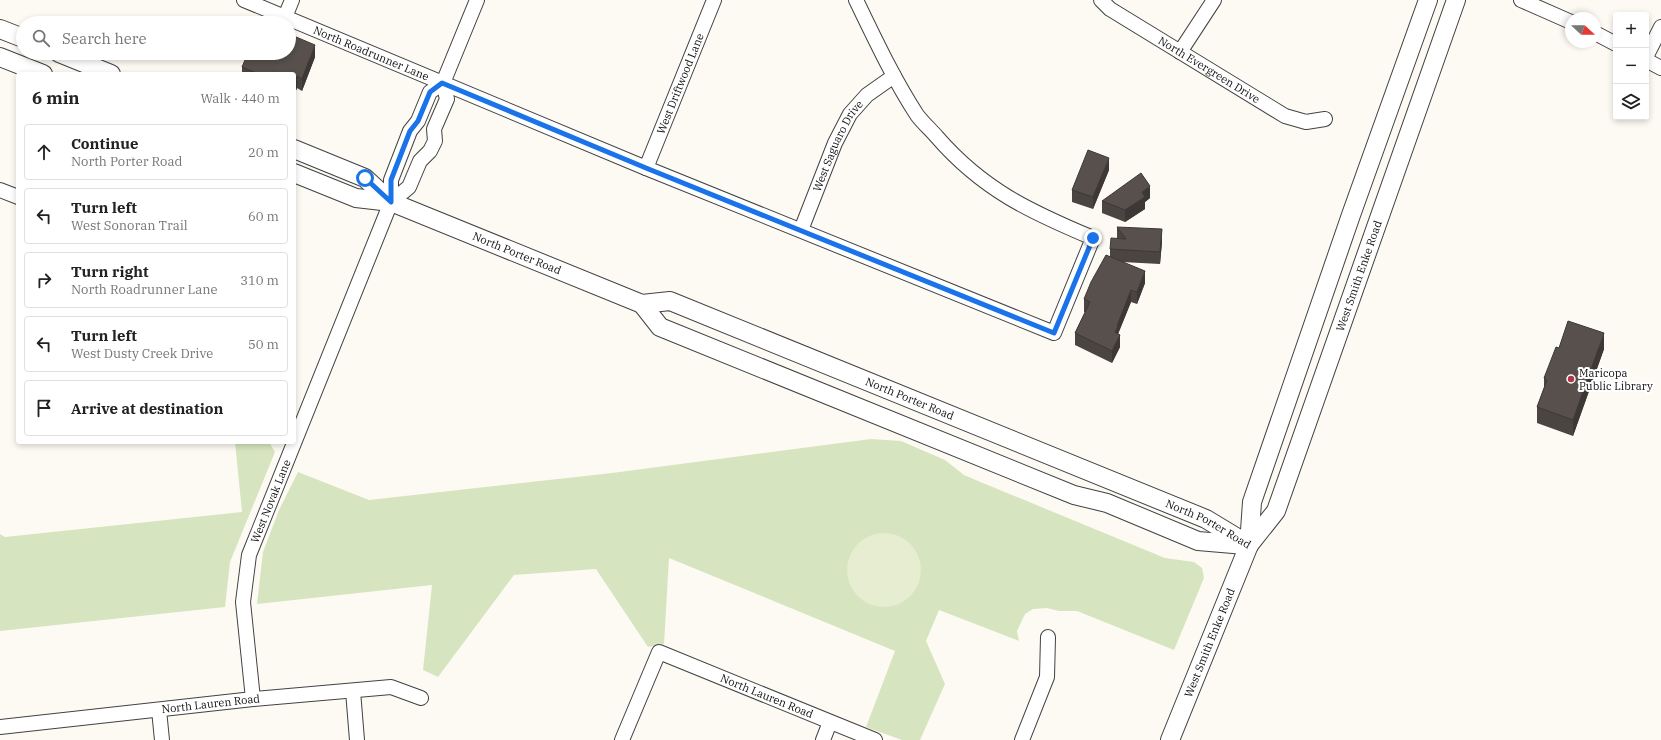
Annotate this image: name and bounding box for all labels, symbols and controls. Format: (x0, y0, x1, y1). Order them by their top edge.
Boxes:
north arrow (1565, 12, 1601, 48)
map controls (1613, 12, 1649, 120)
button: + (1613, 12, 1649, 48)
search box (16, 16, 296, 60)
street label: North Roadrunner Lane (311, 23, 431, 84)
icon: search (30, 27, 52, 49)
text: Search here (62, 29, 147, 48)
street label: West Driftwood Lane (653, 31, 707, 136)
street label: North Evergreen Drive (1156, 33, 1263, 106)
button: − (1613, 48, 1649, 84)
button: layers (1613, 84, 1649, 120)
text: 6 min (32, 87, 80, 109)
text: Walk · 440 m (201, 90, 280, 107)
street label: West Saguaro Drive (810, 97, 866, 194)
text: Continue (71, 134, 138, 153)
icon: ahead (33, 141, 55, 163)
text: 20 m (248, 144, 279, 161)
text: North Porter Road (71, 153, 182, 170)
route start (356, 169, 374, 187)
text: Turn left (71, 198, 137, 217)
icon: left (33, 205, 55, 227)
text: 60 m (248, 208, 279, 225)
text: West Sonoran Trail (71, 217, 188, 234)
street label: West Smith Enke Road (1333, 218, 1385, 333)
street label: North Porter Road (471, 229, 564, 278)
route end (1084, 229, 1102, 247)
text: Turn right (71, 262, 149, 281)
icon: right (33, 269, 55, 291)
text: 310 m (240, 272, 279, 289)
text: North Roadrunner Lane (71, 281, 218, 298)
text: Turn left (71, 326, 137, 345)
icon: left (33, 333, 55, 355)
text: 50 m (248, 336, 279, 353)
text: West Dusty Creek Drive (71, 345, 213, 362)
place label: Maricopa Public Library (1579, 366, 1653, 393)
street label: North Porter Road (863, 374, 956, 423)
marker: Maricopa Public Library (1566, 374, 1576, 384)
icon: arrive (33, 397, 55, 419)
text: Arrive at destination (71, 399, 223, 418)
street label: West Novak Lane (248, 457, 294, 545)
street label: North Porter Road (1164, 496, 1254, 552)
street label: West Smith Enke Road (1181, 586, 1238, 699)
street label: North Lauren Road (718, 671, 816, 721)
street label: North Lauren Road (161, 691, 261, 716)

